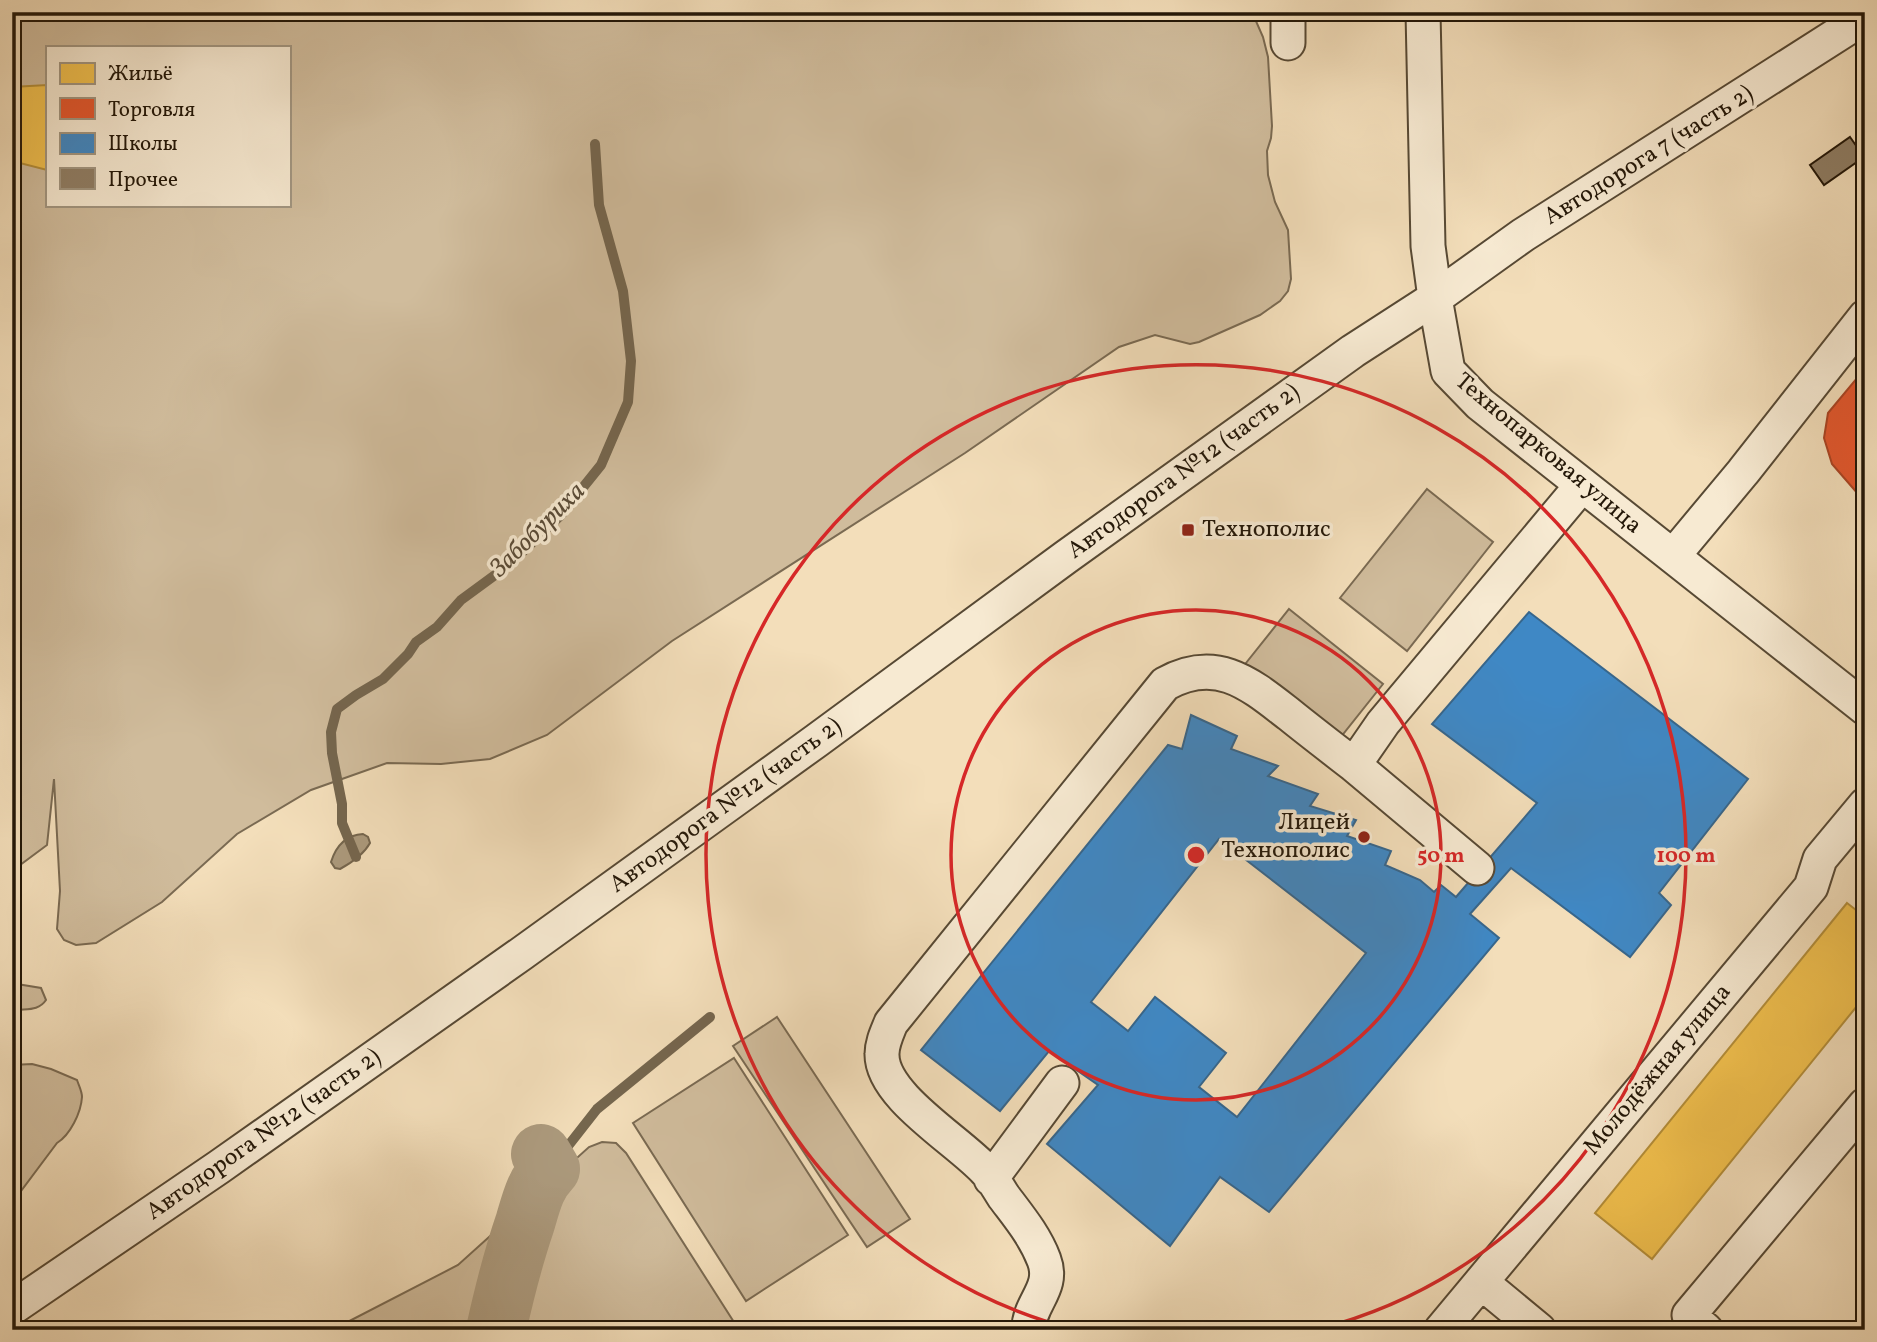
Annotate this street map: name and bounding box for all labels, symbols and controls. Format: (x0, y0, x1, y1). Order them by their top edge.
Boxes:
legend (46, 46, 290, 206)
text: Жильё (108, 60, 173, 89)
street label: Автодорога 7 (часть 2) (1538, 78, 1760, 234)
text: Торговля (108, 96, 195, 125)
text: Школы (108, 130, 178, 159)
text: Прочее (108, 166, 178, 195)
street label: Технопарковая улица (1447, 365, 1649, 543)
street label: Автодорога №12 (часть 2) (1061, 376, 1307, 568)
water label: Забобуриха (482, 474, 594, 586)
place label: Технополис (1202, 513, 1331, 547)
marker: Технополис (1180, 522, 1196, 538)
street label: Автодорога №12 (часть 2) (603, 710, 849, 902)
place label: Лицей Технополис (1221, 806, 1350, 868)
marker: Лицей Технополис (1356, 829, 1372, 845)
text: 50 m (1417, 842, 1465, 871)
text: 100 m (1656, 842, 1716, 871)
centre of rings (1184, 843, 1208, 867)
street label: Молодёжная улица (1576, 977, 1740, 1163)
street label: Автодорога №12 (часть 2) (140, 1041, 388, 1229)

